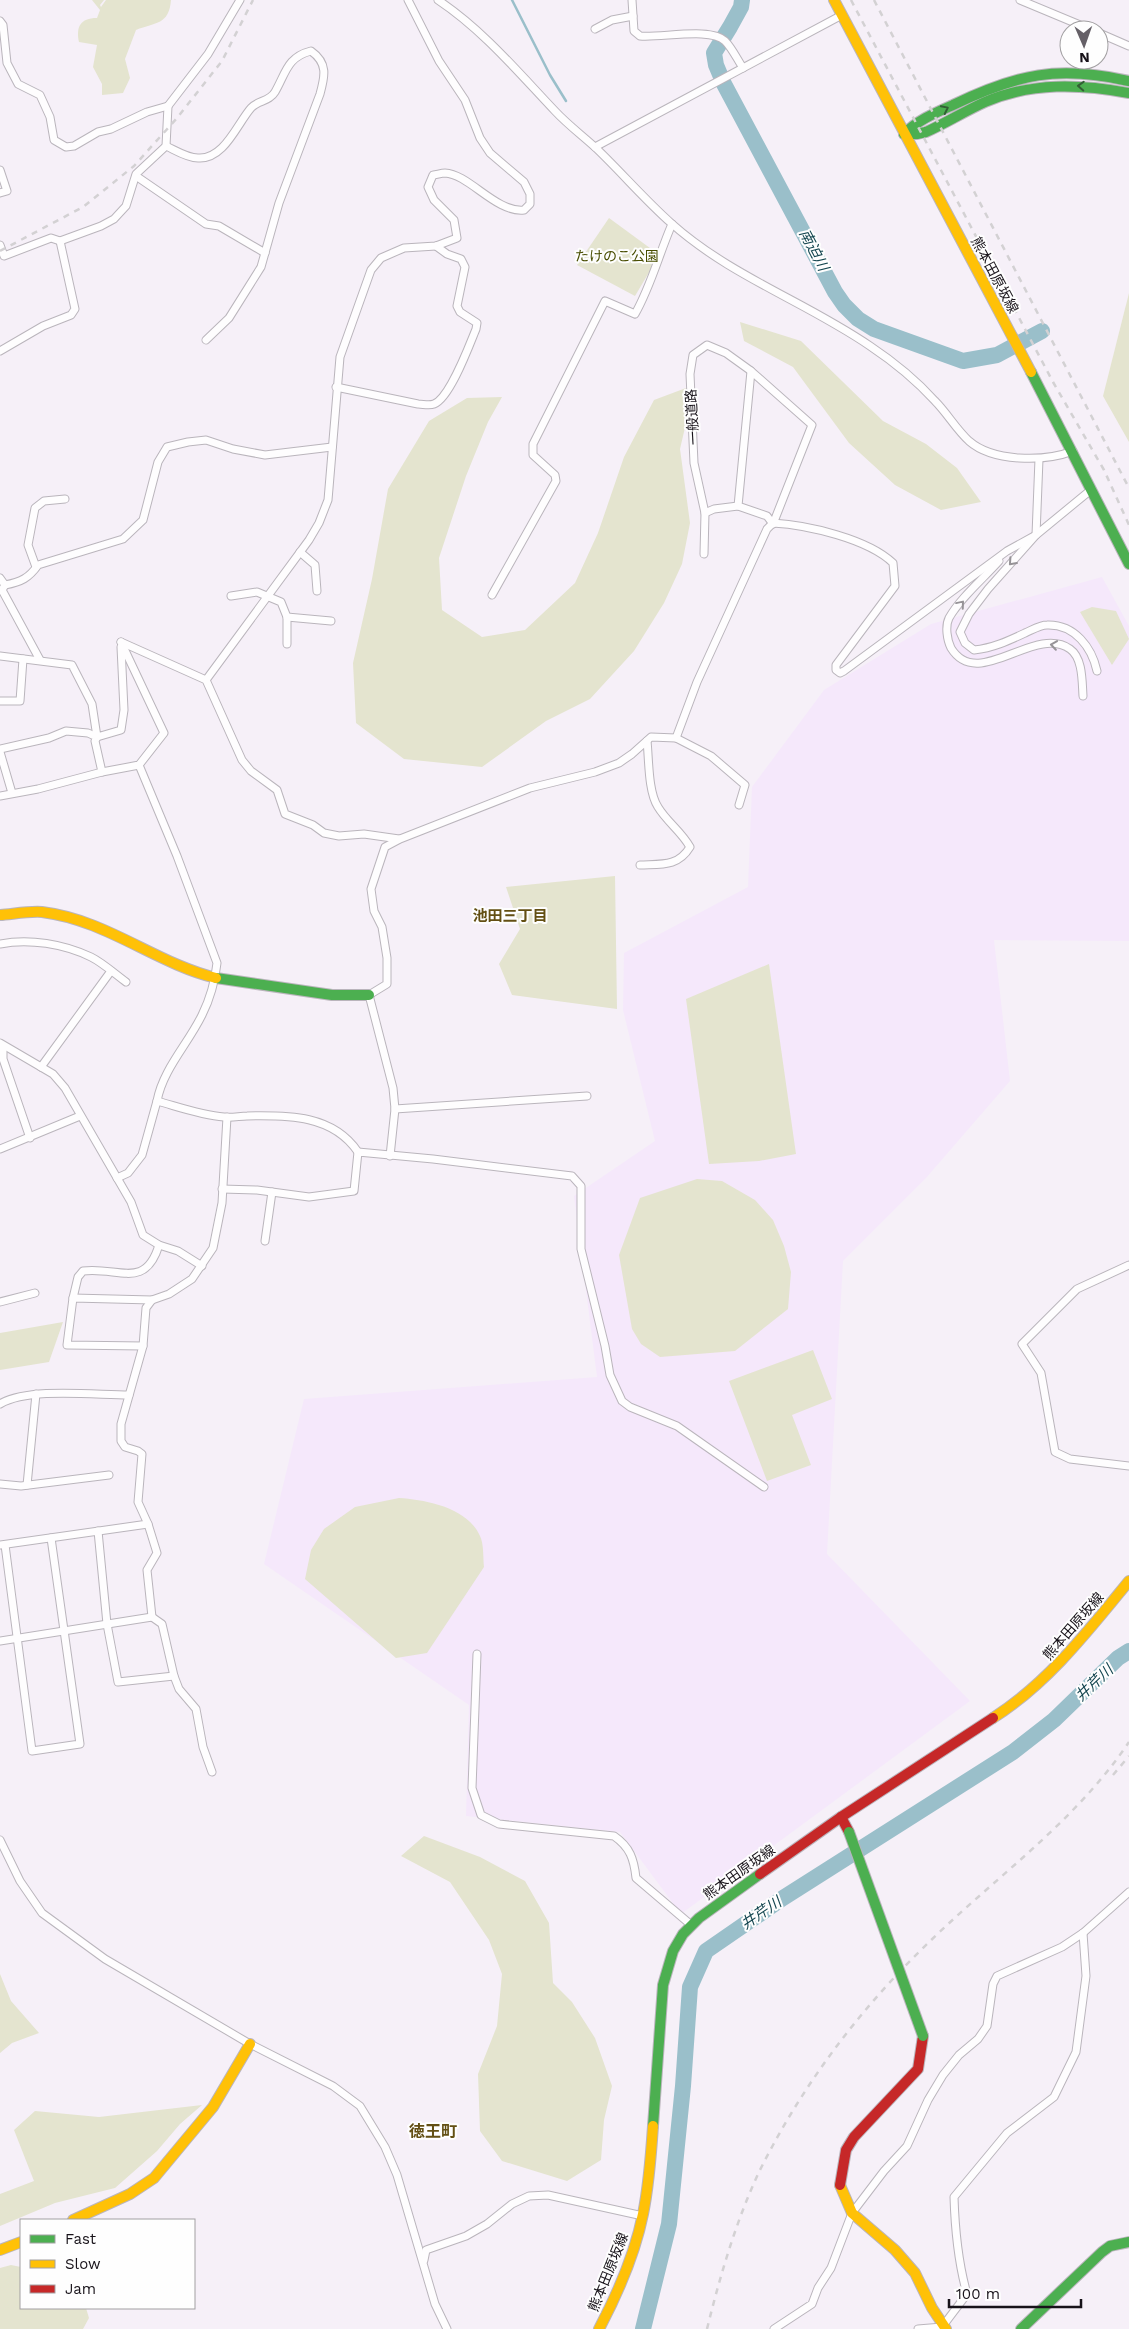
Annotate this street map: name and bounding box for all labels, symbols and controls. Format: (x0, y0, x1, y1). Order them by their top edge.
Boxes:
north arrow (1059, 20, 1109, 70)
text: N (1079, 50, 1090, 66)
one-way arrow (1077, 80, 1085, 91)
one-way arrow (940, 105, 949, 115)
water label: 南迫川 (795, 226, 833, 276)
street label: 熊本田原坂線 (968, 234, 1022, 316)
park label: たけのこ公園 (575, 248, 659, 264)
street label: 一般道路 (683, 389, 701, 445)
one-way arrow (1009, 556, 1018, 565)
one-way arrow (955, 600, 964, 609)
one-way arrow (1050, 641, 1059, 651)
district label: 池田三丁目 (472, 907, 548, 925)
street label: 熊本田原坂線 (1039, 1589, 1107, 1663)
water label: 井芹川 (1071, 1660, 1118, 1705)
street label: 熊本田原坂線 (700, 1841, 778, 1903)
water label: 井芹川 (737, 1892, 786, 1933)
district label: 徳王町 (409, 2122, 457, 2141)
legend (20, 2219, 195, 2309)
text: Fast (65, 2230, 97, 2248)
street label: 熊本田原坂線 (585, 2230, 631, 2314)
text: Slow (65, 2255, 101, 2273)
scale bar (949, 2276, 1082, 2308)
text: Jam (65, 2280, 96, 2298)
text: 100 m (956, 2285, 1000, 2303)

